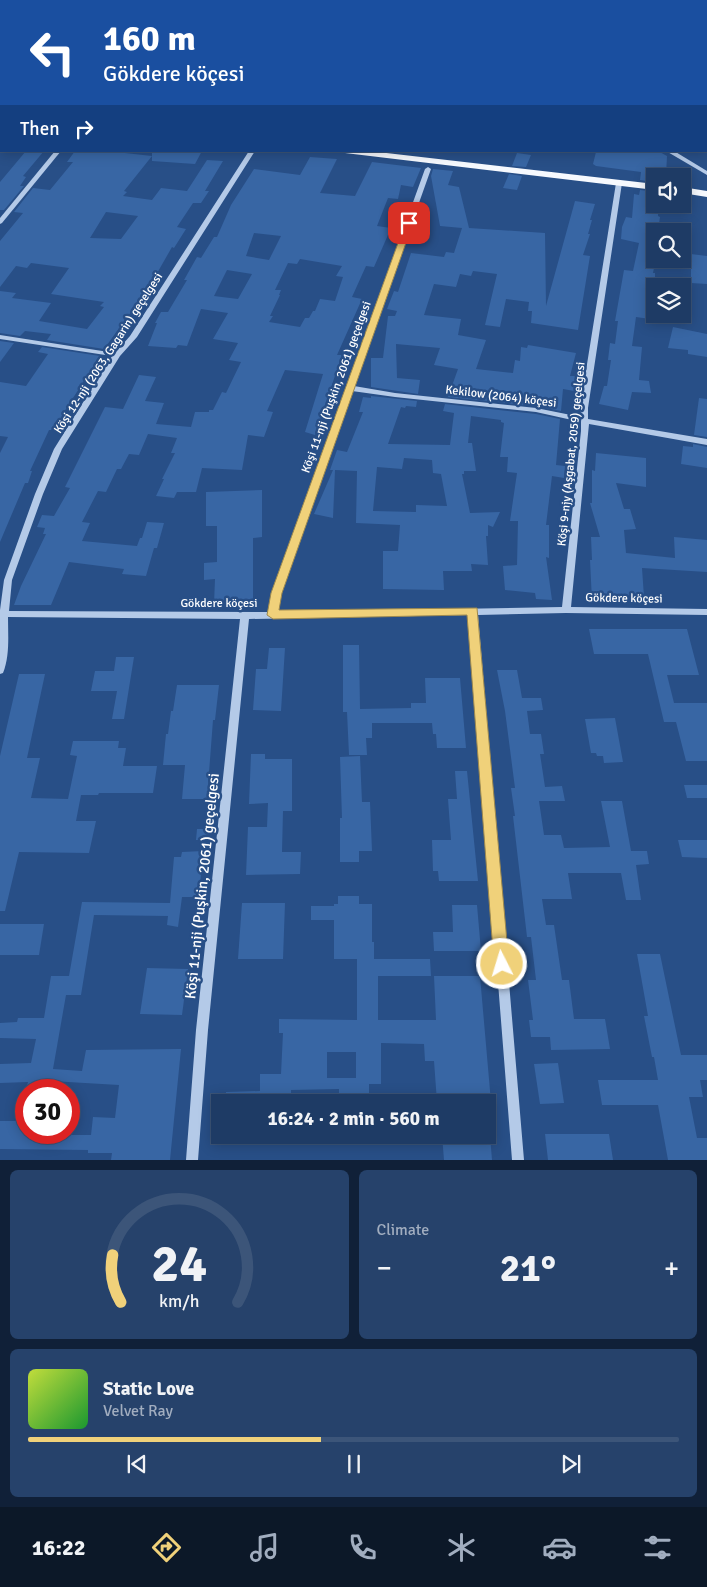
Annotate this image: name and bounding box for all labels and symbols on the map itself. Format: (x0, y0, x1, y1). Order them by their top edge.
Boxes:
pin (388, 202, 430, 244)
street label: Köşi 12-nji (2063, Gagarin) geçelgesi (51, 270, 166, 436)
street label: Köşi 11-nji (Puşkin, 2061) geçelgesi (298, 299, 375, 475)
street label: Köşi 9-njy (Aşgabat, 2059) geçelgesi (554, 361, 589, 547)
street label: Kekilow (2064) köçesi (445, 382, 557, 411)
street label: Gökdere köçesi (585, 590, 663, 607)
street label: Gökdere köçesi (180, 596, 258, 611)
street label: Köşi 11-nji (Puşkin, 2061) geçelgesi (181, 772, 223, 1000)
position arrow (475, 937, 527, 989)
speed limit sign: 30 (15, 1079, 80, 1144)

